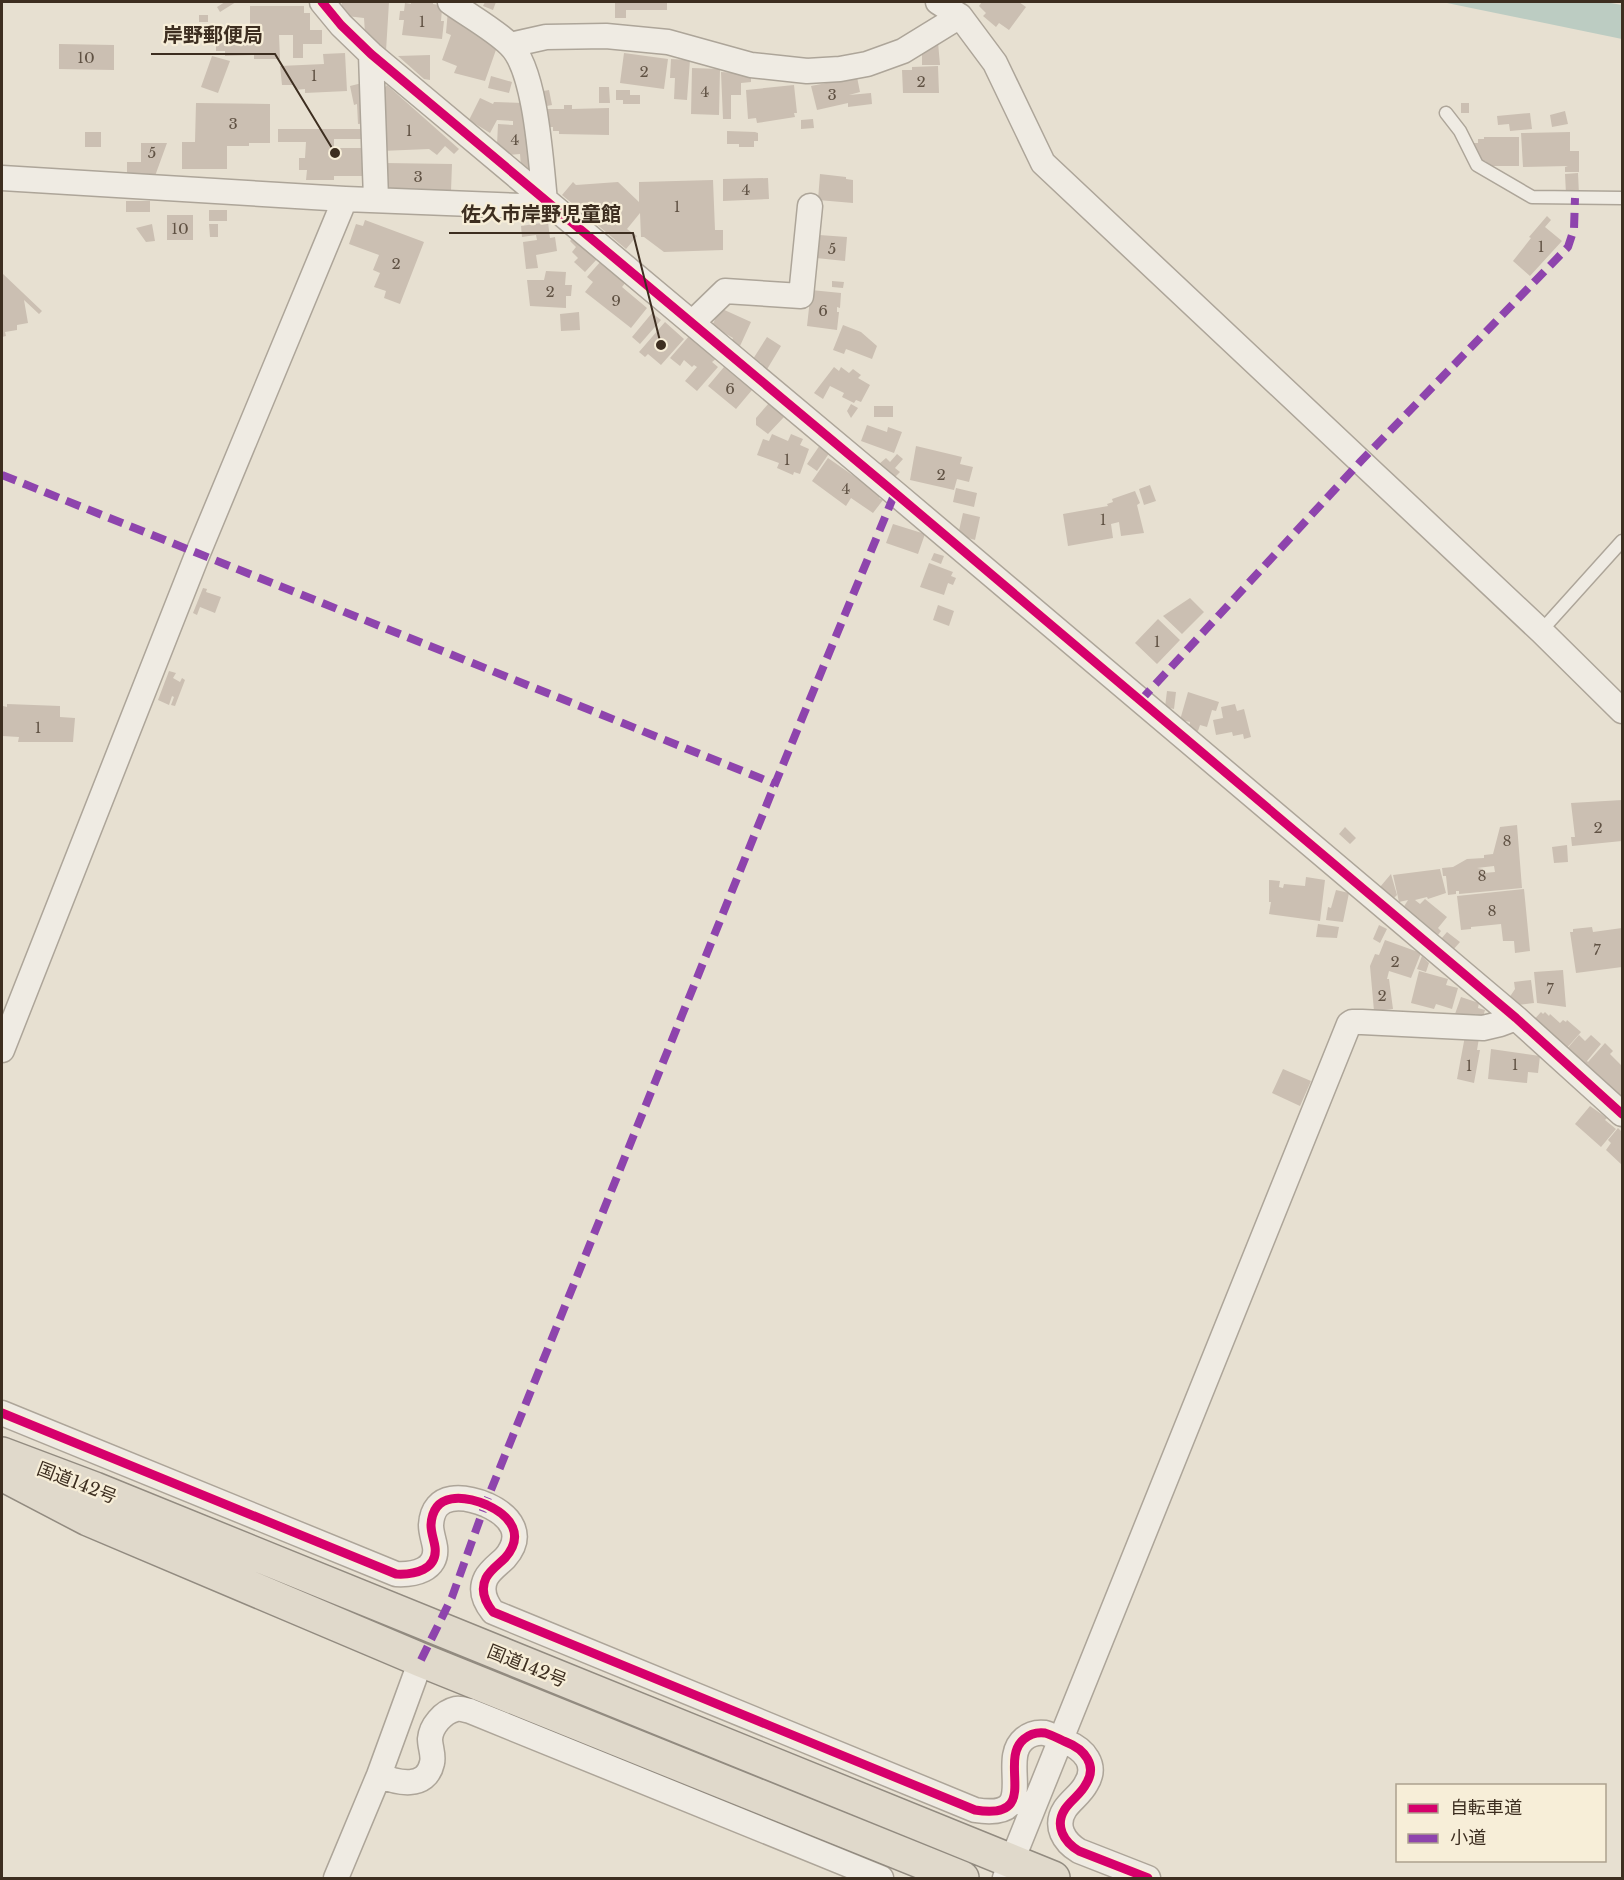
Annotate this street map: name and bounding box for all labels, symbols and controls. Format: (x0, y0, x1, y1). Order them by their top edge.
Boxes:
house number: 1 (419, 12, 425, 31)
callout: 岸野郵便局 (151, 16, 275, 54)
text: 岸野郵便局 (163, 23, 263, 47)
house number: 10 (77, 48, 95, 67)
house number: 2 (639, 62, 649, 81)
house number: 1 (311, 66, 317, 85)
house number: 2 (916, 72, 926, 91)
house number: 4 (701, 82, 709, 101)
house number: 3 (827, 85, 837, 104)
house number: 3 (228, 114, 238, 133)
house number: 1 (406, 121, 412, 140)
house number: 4 (511, 130, 519, 149)
house number: 5 (148, 143, 156, 162)
house number: 3 (413, 167, 423, 186)
house number: 4 (742, 180, 750, 199)
callout: 佐久市岸野児童館 (449, 195, 633, 233)
house number: 1 (674, 197, 680, 216)
text: 佐久市岸野児童館 (461, 202, 621, 226)
house number: 10 (171, 219, 189, 238)
house number: 1 (1538, 237, 1544, 256)
house number: 5 (828, 239, 836, 258)
house number: 2 (391, 254, 401, 273)
house number: 2 (545, 282, 555, 301)
house number: 9 (611, 291, 621, 310)
house number: 6 (818, 301, 828, 320)
house number: 6 (725, 379, 735, 398)
house number: 1 (784, 450, 790, 469)
house number: 2 (936, 465, 946, 484)
house number: 4 (842, 479, 850, 498)
house number: 1 (1100, 510, 1106, 529)
house number: 1 (1154, 632, 1160, 651)
house number: 1 (35, 718, 41, 737)
house number: 2 (1593, 818, 1603, 837)
house number: 8 (1502, 831, 1512, 850)
house number: 8 (1477, 866, 1487, 885)
house number: 8 (1487, 901, 1497, 920)
house number: 7 (1593, 940, 1601, 959)
house number: 2 (1390, 952, 1400, 971)
house number: 7 (1546, 979, 1554, 998)
house number: 2 (1377, 986, 1387, 1005)
house number: 1 (1512, 1055, 1518, 1074)
house number: 1 (1466, 1056, 1472, 1075)
street label: 国道142号 (34, 1458, 120, 1508)
street label: 国道142号 (484, 1640, 570, 1692)
legend (1396, 1784, 1606, 1862)
text: 自転車道 (1450, 1797, 1522, 1819)
text: 小道 (1450, 1827, 1486, 1849)

